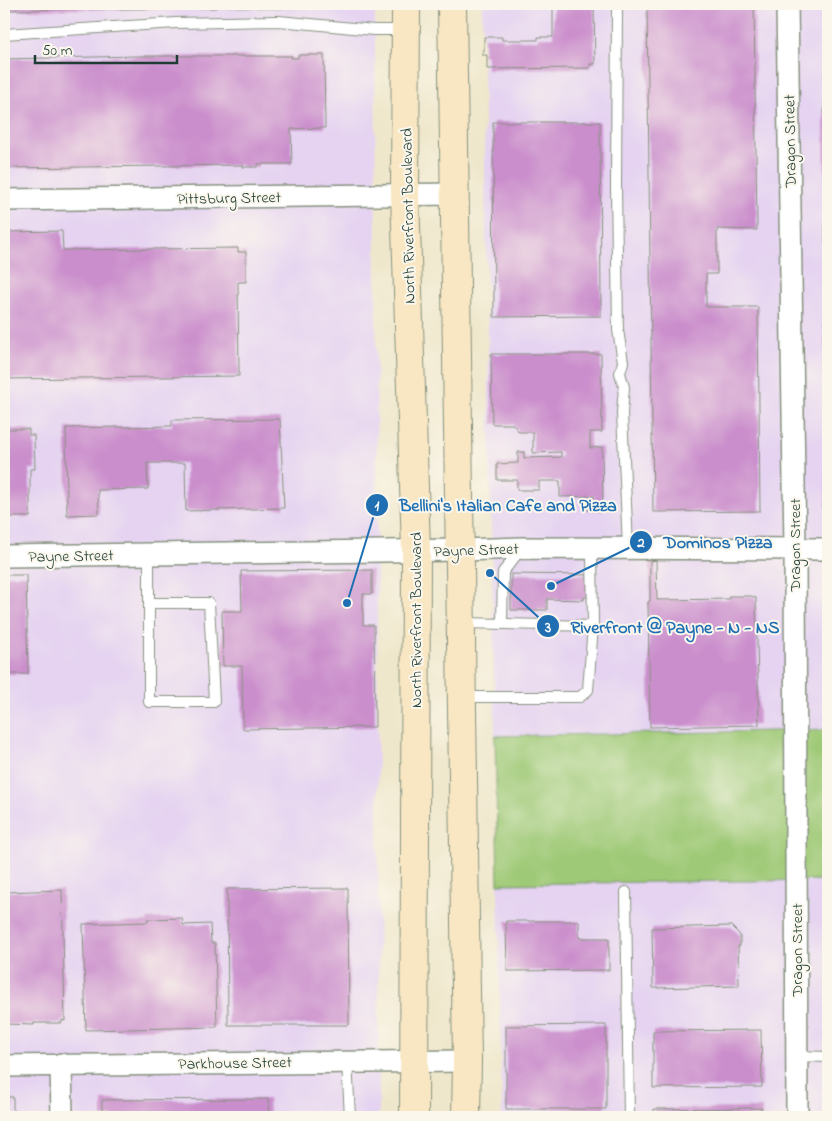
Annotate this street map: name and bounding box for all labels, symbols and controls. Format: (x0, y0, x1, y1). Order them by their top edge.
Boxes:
scale bar (35, 32, 178, 64)
text: 50 m (42, 40, 73, 62)
street label: Dragon Street (778, 94, 804, 189)
street label: North Riverfront Boulevard (395, 128, 423, 304)
street label: Pittsburg Street (177, 186, 282, 212)
callout: Bellini's Italian Cafe and Pizza (365, 488, 627, 521)
text: Bellini's Italian Cafe and Pizza (398, 494, 617, 520)
text: 1 (375, 495, 380, 517)
street label: Dragon Street (784, 498, 808, 593)
callout: Dominos Pizza (629, 526, 783, 559)
text: Dominos Pizza (662, 531, 773, 557)
street label: North Riverfront Boulevard (405, 532, 429, 708)
text: 2 (636, 532, 645, 554)
street label: Payne Street (433, 537, 520, 564)
street label: Payne Street (28, 544, 114, 570)
callout: Riverfront @ Payne - N - NS (535, 610, 789, 643)
text: Riverfront @ Payne - N - NS (570, 616, 780, 643)
text: 3 (544, 617, 551, 639)
street label: Dragon Street (786, 903, 810, 998)
street label: Parkhouse Street (178, 1051, 293, 1077)

